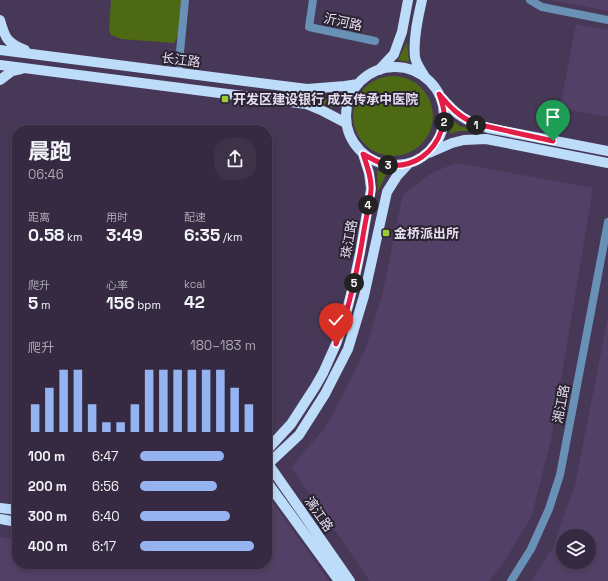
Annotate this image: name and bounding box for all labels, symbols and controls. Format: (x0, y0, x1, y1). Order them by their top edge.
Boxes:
street label: 沂河路 (322, 10, 364, 34)
street label: 长江路 (161, 49, 201, 71)
place label: 开发区建设银行 成友传承中医院 (233, 91, 418, 108)
marker: 开发区建设银行 成友传承中医院 (220, 94, 230, 104)
pin (536, 100, 570, 141)
icon: arrive (542, 106, 564, 128)
pin: 2 (434, 112, 454, 132)
text: 2 (441, 115, 447, 129)
pin: 1 (466, 115, 486, 135)
text: 1 (474, 118, 478, 132)
text: 晨跑 (28, 137, 72, 165)
button: share (214, 138, 256, 180)
pin: 3 (378, 155, 398, 175)
text: 3 (385, 158, 391, 172)
text: 06:46 (28, 166, 64, 183)
pin: 4 (358, 195, 378, 215)
text: 4 (365, 198, 372, 212)
text: 距离 (28, 210, 50, 224)
text: 用时 (106, 210, 128, 224)
text: 配速 (184, 210, 206, 224)
street label: 珠江路 (337, 218, 361, 260)
text: 0.58 (28, 224, 64, 246)
text: 3:49 (106, 224, 143, 246)
text: 6:35 (184, 224, 220, 246)
place label: 金桥派出所 (394, 225, 459, 242)
marker: 金桥派出所 (381, 228, 391, 238)
text: km (64, 230, 83, 244)
text: /km (220, 230, 242, 244)
pin: 5 (344, 273, 364, 293)
text: 5 (351, 276, 357, 290)
text: kcal (184, 277, 205, 291)
text: 爬升 (28, 278, 50, 292)
text: 心率 (106, 278, 128, 292)
text: 42 (184, 291, 205, 313)
text: 5 (28, 292, 38, 314)
text: 156 (106, 292, 134, 314)
text: m (38, 298, 51, 312)
text: bpm (134, 298, 161, 312)
pin (319, 303, 353, 344)
icon: check (325, 309, 347, 331)
text: 180–183 m (190, 337, 256, 354)
text: 爬升 (28, 339, 54, 356)
street label: 湘江路 (549, 383, 573, 425)
text: 100 m (28, 448, 65, 465)
text: 6:47 (92, 448, 118, 465)
text: 200 m (28, 478, 67, 495)
text: 6:56 (92, 478, 119, 495)
street label: 漓江路 (301, 493, 337, 535)
text: 300 m (28, 508, 67, 525)
text: 6:40 (92, 508, 120, 525)
map controls (556, 529, 596, 569)
button: layers (556, 529, 596, 569)
text: 400 m (28, 538, 68, 555)
text: 6:17 (92, 538, 116, 555)

